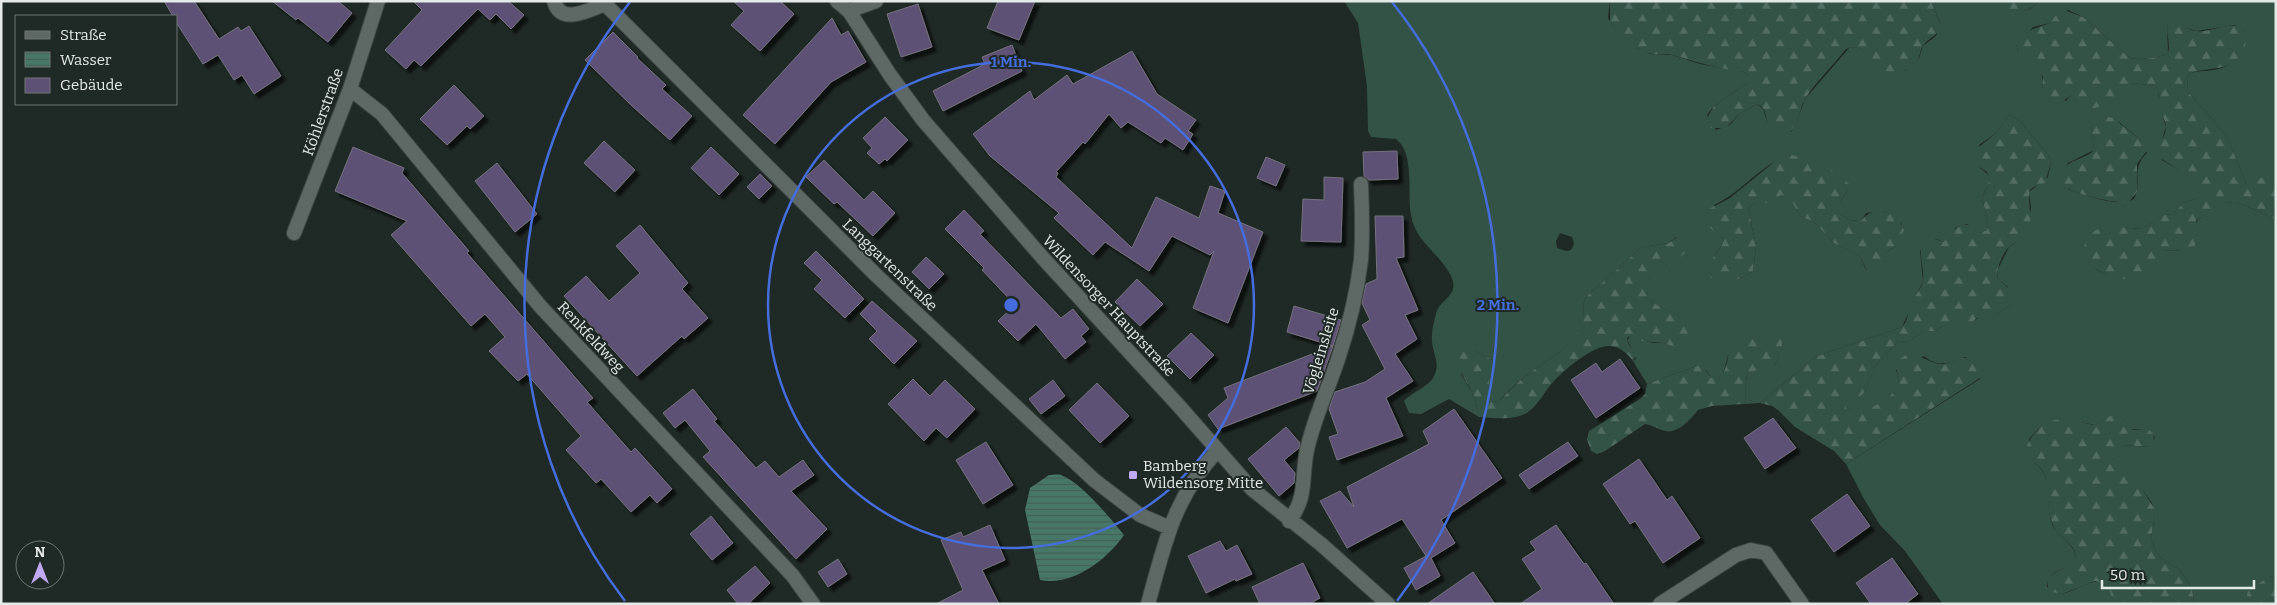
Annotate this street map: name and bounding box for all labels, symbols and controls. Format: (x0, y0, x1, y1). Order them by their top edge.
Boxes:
legend (15, 15, 178, 105)
text: Straße (60, 26, 106, 44)
text: Wasser (60, 51, 112, 69)
text: 1 Min. (991, 53, 1031, 71)
street label: Köhlerstraße (299, 66, 347, 158)
text: Gebäude (60, 76, 123, 94)
street label: Langgartenstraße (839, 215, 941, 315)
street label: Wildensorger Hauptstraße (1039, 232, 1179, 380)
centre of rings (1002, 296, 1020, 314)
text: 2 Min. (1477, 296, 1519, 314)
street label: Renkfeldweg (554, 298, 628, 376)
street label: Vögleinsleite (1299, 305, 1343, 397)
place label: Bamberg Wildensorg Mitte (1143, 457, 1263, 492)
marker: Bamberg Wildensorg Mitte (1127, 469, 1139, 481)
north arrow (15, 540, 65, 590)
text: N (35, 544, 46, 561)
scale bar (2102, 558, 2254, 590)
text: 50 m (2110, 566, 2146, 584)

